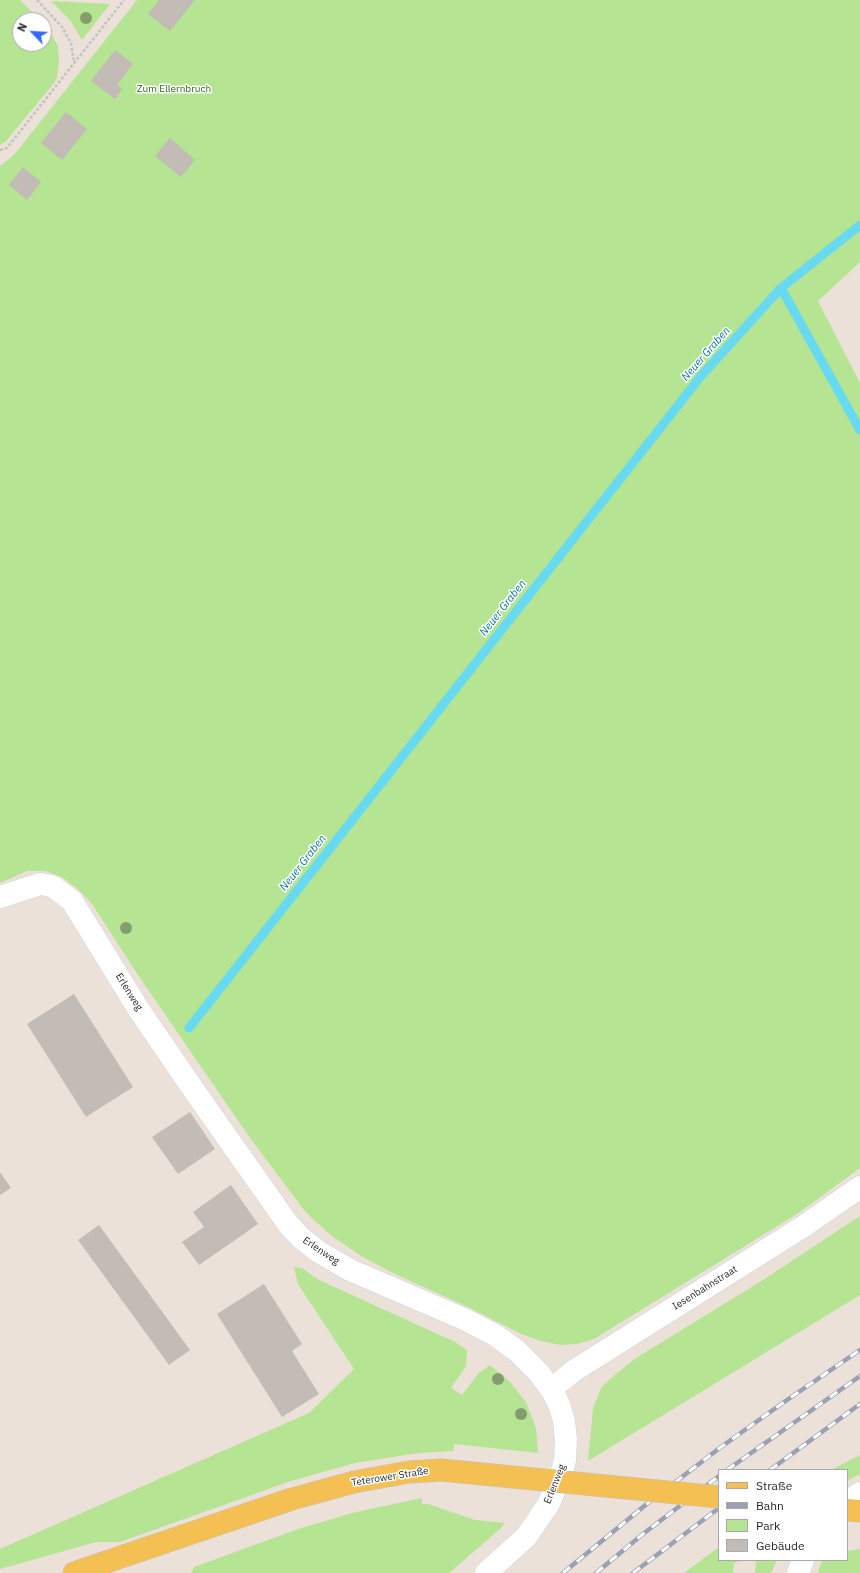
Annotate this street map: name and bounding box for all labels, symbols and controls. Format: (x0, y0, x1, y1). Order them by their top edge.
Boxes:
north arrow (12, 12, 52, 52)
text: N (14, 21, 30, 34)
park label: Zum Ellernbruch (137, 83, 211, 95)
water label: Neuer Graben (679, 324, 733, 384)
water label: Neuer Graben (477, 577, 529, 639)
water label: Neuer Graben (277, 832, 329, 894)
street label: Erlenweg (113, 971, 145, 1013)
street label: Erlenweg (300, 1234, 342, 1268)
street label: Iesenbahnstraat (670, 1263, 740, 1313)
street label: Erlenweg (542, 1462, 568, 1506)
street label: Teterower Straße (351, 1465, 429, 1489)
legend (718, 1469, 848, 1561)
text: Straße (756, 1478, 792, 1493)
text: Bahn (756, 1498, 784, 1513)
text: Park (756, 1518, 780, 1533)
text: Gebäude (756, 1538, 805, 1553)

